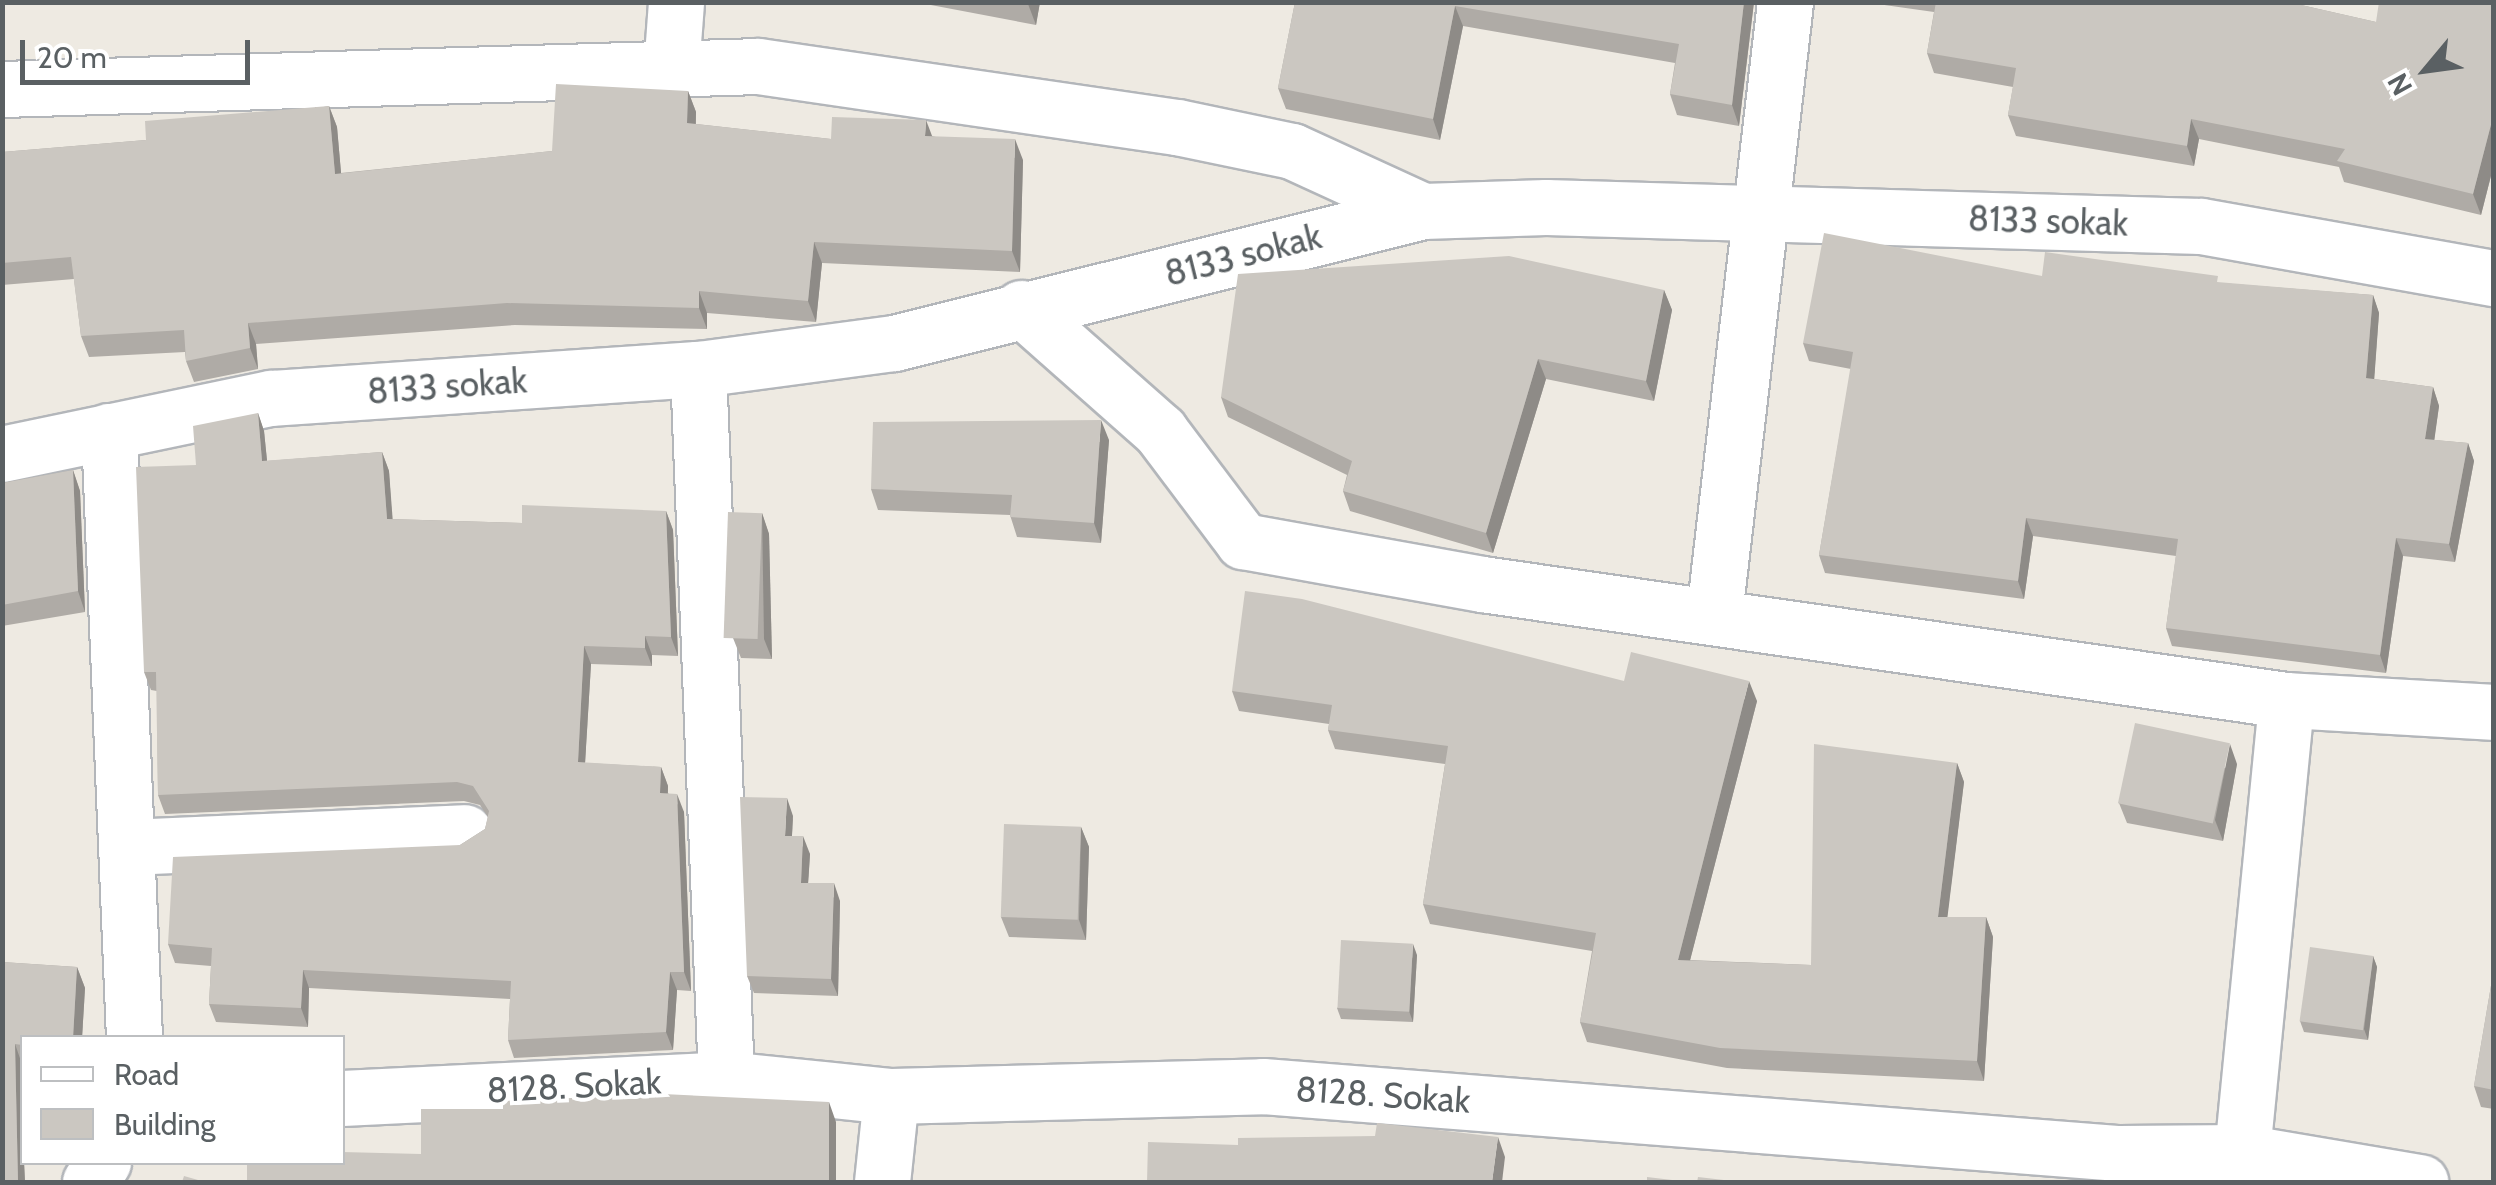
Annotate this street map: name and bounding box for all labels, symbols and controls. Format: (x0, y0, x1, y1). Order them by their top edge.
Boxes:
scale bar (25, 20, 255, 82)
north arrow (2376, 20, 2476, 120)
text: 20 m (37, 39, 107, 76)
text: N (2380, 68, 2419, 101)
street label: 8133 sokak (1967, 197, 2129, 245)
street label: 8133 sokak (1160, 215, 1326, 295)
street label: 8133 sokak (366, 359, 528, 413)
legend (20, 1035, 345, 1165)
text: Road (114, 1056, 179, 1093)
street label: 8128. Sokak (486, 1060, 662, 1112)
street label: 8128. Sokak (1294, 1068, 1472, 1122)
text: Building (114, 1106, 216, 1143)

